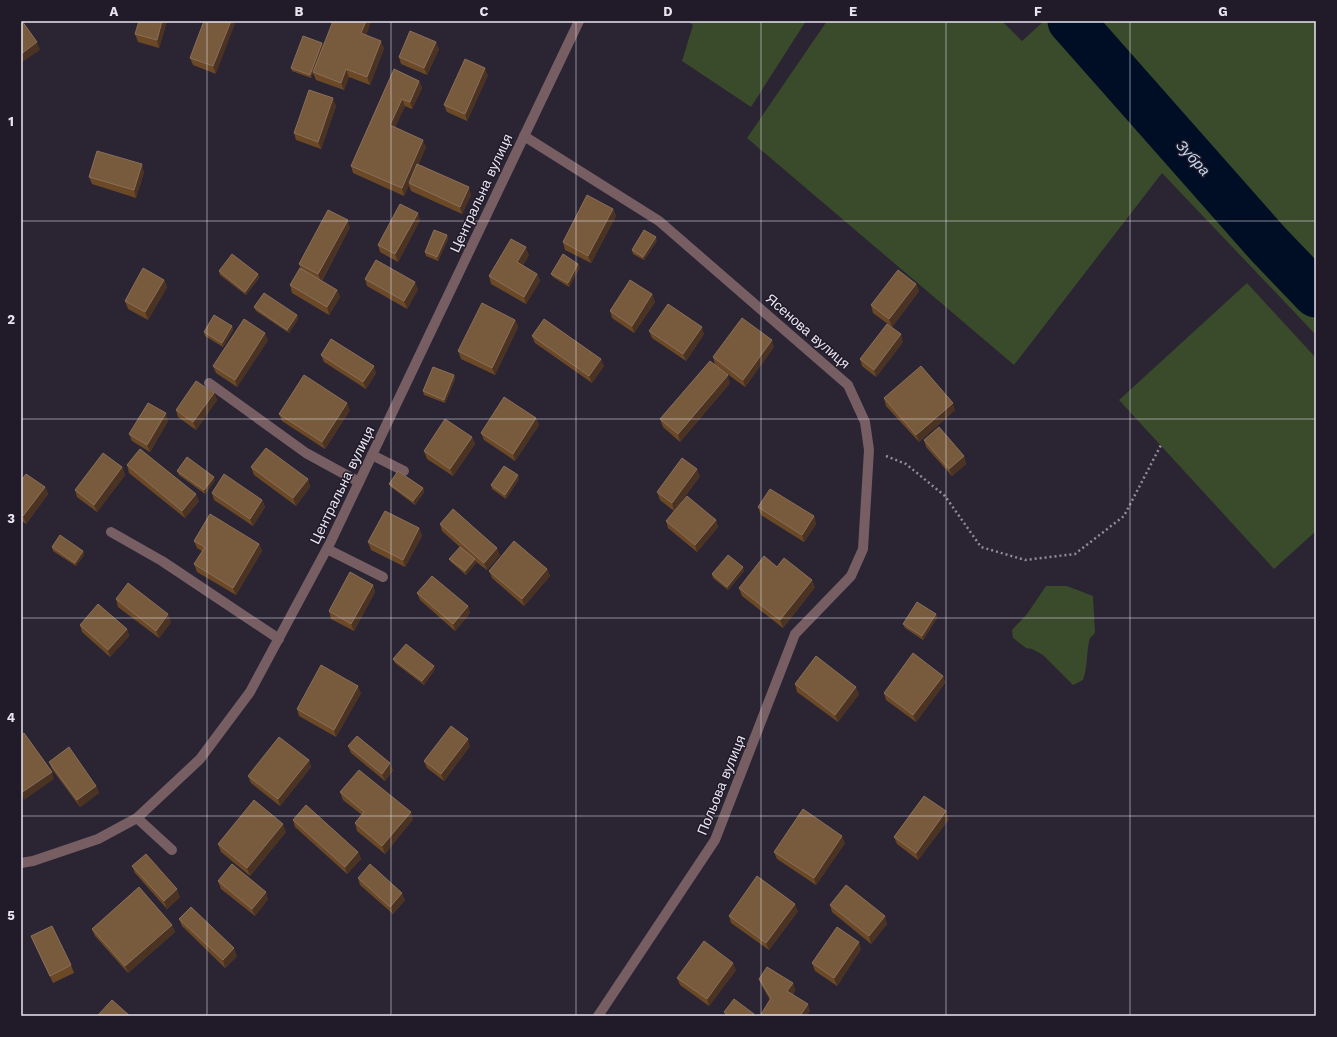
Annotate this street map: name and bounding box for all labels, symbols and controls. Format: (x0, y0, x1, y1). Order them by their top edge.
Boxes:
text: A (110, 4, 119, 19)
text: B (295, 4, 304, 19)
text: C (480, 4, 489, 19)
text: D (663, 4, 673, 19)
text: E (849, 4, 857, 19)
text: F (1034, 4, 1042, 19)
text: G (1218, 4, 1228, 19)
text: 1 (8, 114, 14, 129)
street label: Центральна вулиця (446, 131, 516, 255)
water label: Зубра (1172, 136, 1214, 180)
street label: Ясенова вулиця (763, 290, 853, 372)
text: 2 (7, 312, 15, 327)
street label: Центральна вулиця (307, 424, 377, 546)
text: 3 (7, 511, 15, 526)
text: 4 (7, 710, 16, 725)
street label: Польова вулиця (694, 733, 748, 837)
text: 5 (7, 908, 15, 923)

